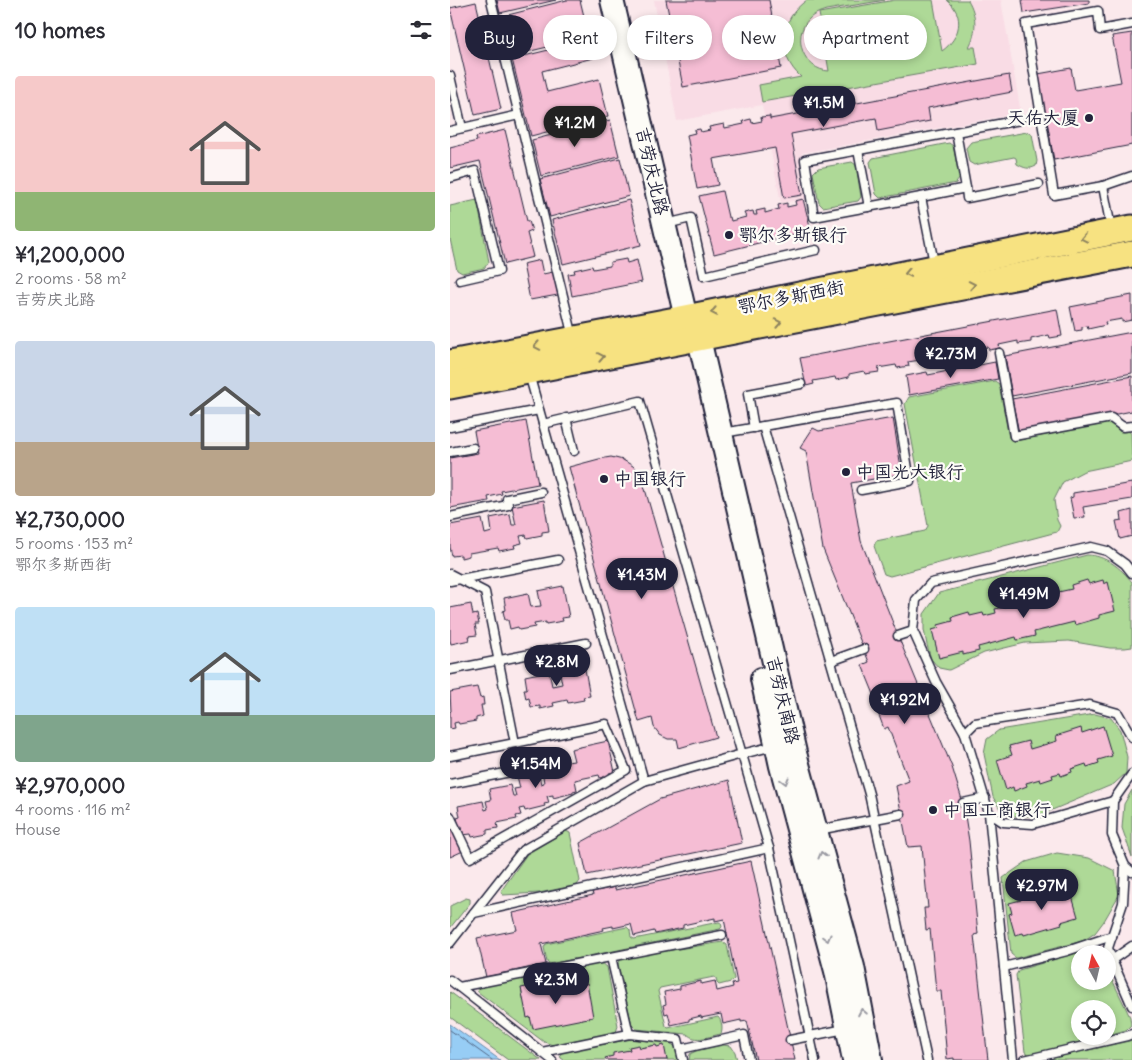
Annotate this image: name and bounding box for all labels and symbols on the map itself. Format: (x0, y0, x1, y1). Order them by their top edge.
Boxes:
pin: ¥1.5M (789, 86, 859, 128)
pin: ¥1.2M (540, 106, 610, 148)
place label: 天佑大厦 (1007, 106, 1079, 129)
marker: 天佑大厦 (1083, 112, 1095, 124)
street label: 吉劳庆北路 (631, 124, 674, 217)
place label: 鄂尔多斯银行 (739, 223, 847, 246)
marker: 鄂尔多斯银行 (723, 229, 735, 241)
one-way arrow (1080, 232, 1089, 242)
one-way arrow (903, 268, 912, 278)
street label: 鄂尔多斯西街 (736, 275, 846, 318)
one-way arrow (967, 281, 976, 291)
one-way arrow (710, 307, 719, 317)
one-way arrow (773, 318, 782, 329)
pin: ¥2.73M (910, 336, 992, 379)
one-way arrow (533, 340, 542, 351)
one-way arrow (597, 353, 605, 363)
place label: 中国光大银行 (856, 460, 964, 483)
marker: 中国光大银行 (840, 466, 852, 478)
place label: 中国银行 (614, 467, 686, 490)
marker: 中国银行 (598, 473, 610, 485)
pin: ¥1.43M (601, 558, 683, 600)
pin: ¥1.49M (983, 576, 1065, 619)
pin: ¥2.8M (522, 644, 592, 687)
street label: 吉劳庆南路 (762, 653, 805, 746)
pin: ¥1.92M (864, 682, 946, 725)
pin: ¥1.54M (495, 746, 577, 789)
one-way arrow (779, 777, 790, 786)
place label: 中国工商银行 (943, 798, 1051, 821)
marker: 中国工商银行 (927, 804, 939, 816)
one-way arrow (818, 851, 828, 859)
pin: ¥2.97M (1001, 868, 1083, 911)
one-way arrow (822, 934, 832, 942)
north arrow (1071, 945, 1116, 990)
pin: ¥2.3M (521, 962, 591, 1005)
one-way arrow (857, 1008, 867, 1017)

